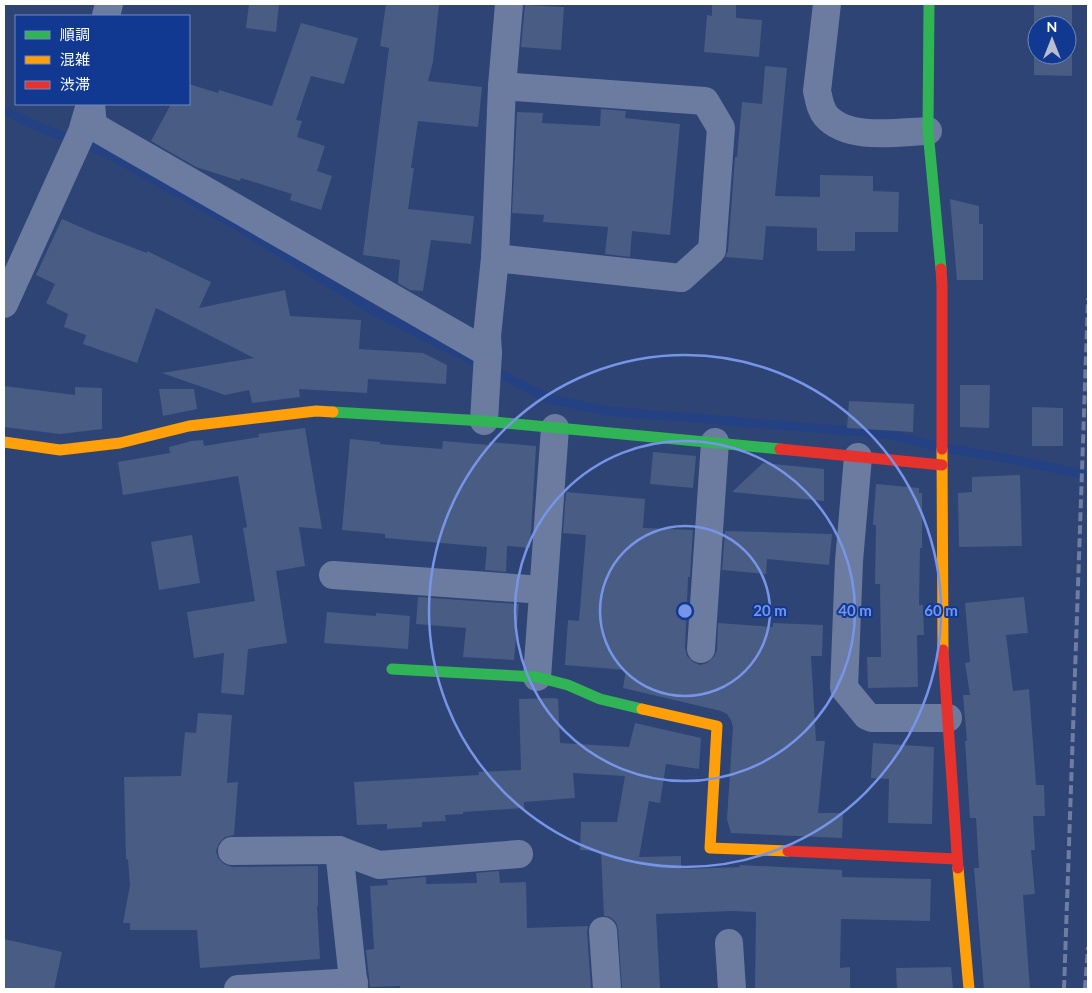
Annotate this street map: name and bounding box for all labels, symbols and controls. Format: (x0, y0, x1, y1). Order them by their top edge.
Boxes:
legend (15, 15, 190, 105)
north arrow (1027, 15, 1077, 65)
text: N (1047, 18, 1057, 35)
text: 順調 (60, 25, 90, 43)
text: 混雑 (60, 50, 90, 68)
text: 渋滞 (60, 75, 90, 93)
text: 20 m (753, 601, 787, 619)
text: 40 m (838, 601, 872, 619)
text: 60 m (924, 601, 958, 619)
centre of rings (676, 602, 694, 620)

